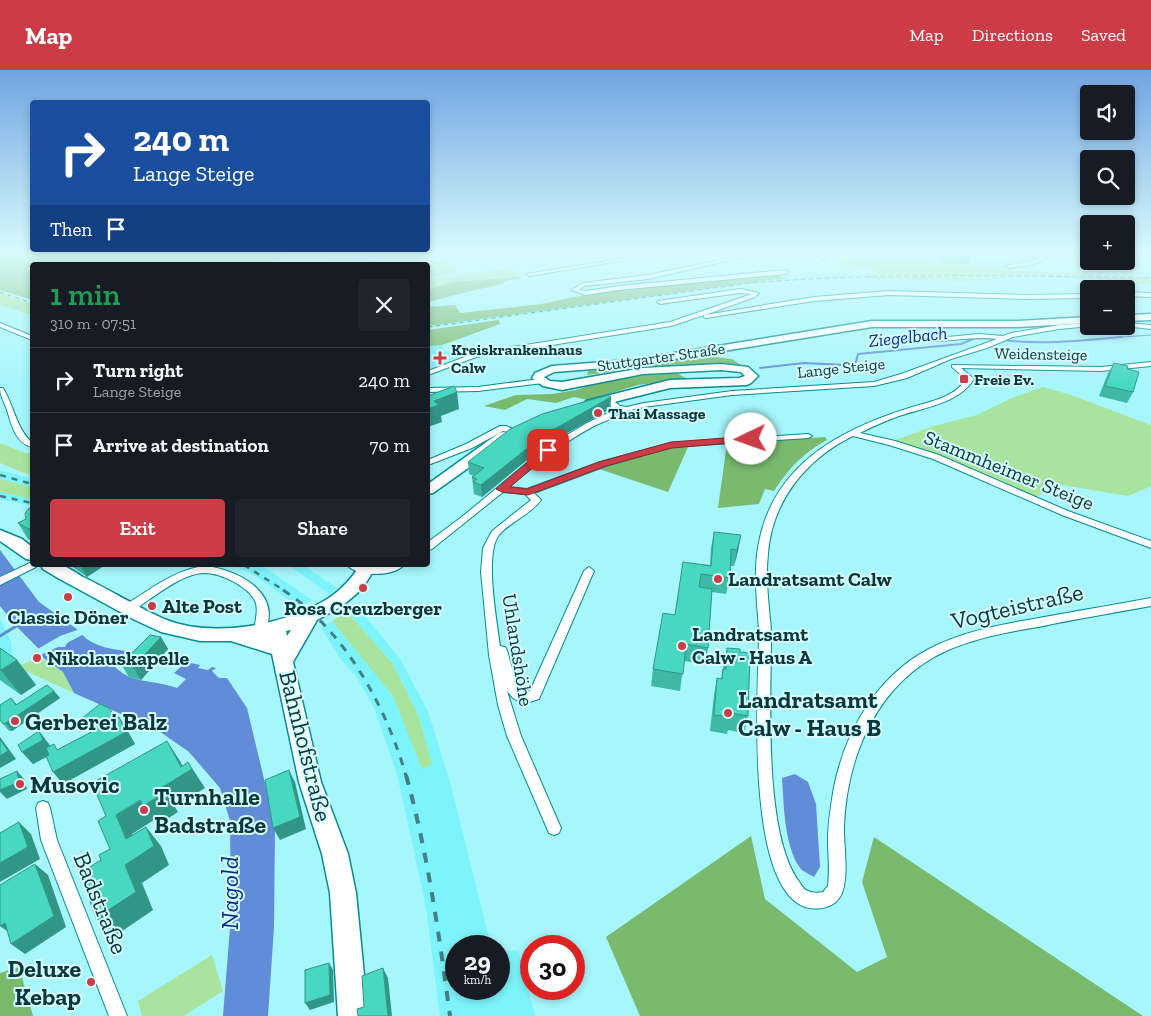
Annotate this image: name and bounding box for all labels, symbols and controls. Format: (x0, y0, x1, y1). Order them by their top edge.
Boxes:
text: Map (25, 21, 72, 50)
text: Map (909, 24, 944, 46)
text: Directions (972, 24, 1053, 46)
text: Saved (1081, 24, 1126, 46)
map controls (1080, 85, 1135, 335)
button: sound (1080, 85, 1135, 140)
text: 240 m (133, 118, 229, 160)
icon: right (50, 120, 115, 185)
button: search (1080, 150, 1135, 205)
text: Lange Steige (133, 160, 254, 187)
icon: arrive (102, 215, 130, 243)
button: + (1080, 215, 1135, 270)
text: Then (50, 218, 92, 241)
text: 1 min (50, 277, 120, 313)
button: close (358, 279, 410, 331)
button: − (1080, 280, 1135, 335)
text: 310 m · 07:51 (50, 314, 136, 333)
water label: Ziegelbach (868, 322, 948, 352)
street label: Stuttgarter Straße (596, 339, 726, 375)
place label: Kreiskrankenhaus Calw (451, 340, 582, 377)
street label: Weidensteige (994, 344, 1088, 364)
marker: Kreiskrankenhaus Calw (433, 351, 447, 365)
street label: Lange Steige (796, 354, 886, 382)
text: Turn right (93, 359, 183, 382)
icon: right (50, 366, 78, 394)
text: 240 m (358, 369, 410, 392)
place label: Freie Ev. (974, 370, 1034, 389)
marker: Freie Ev. (958, 373, 970, 385)
text: Lange Steige (93, 382, 181, 401)
place label: Thai Massage (608, 404, 706, 423)
marker: Thai Massage (592, 407, 604, 419)
position arrow (724, 412, 776, 464)
street label: Stammheimer Steige (921, 425, 1097, 515)
pin (527, 429, 569, 471)
icon: arrive (50, 431, 78, 459)
text: Arrive at destination (93, 434, 269, 457)
text: 70 m (369, 434, 410, 457)
icon: arrive (534, 436, 562, 464)
button: Exit (50, 499, 225, 557)
button: Share (235, 499, 410, 557)
place label: Landratsamt Calw (728, 567, 892, 591)
marker: Landratsamt Calw (712, 573, 724, 585)
street label: Vogteistraße (947, 577, 1086, 635)
marker: Rosa Creuzberger (357, 582, 369, 594)
marker: Classic Döner (62, 591, 74, 603)
street label: Uhlandshöhe (497, 592, 539, 708)
place label: Alte Post (162, 594, 243, 618)
place label: Rosa Creuzberger (284, 596, 442, 620)
marker: Alte Post (146, 600, 158, 612)
place label: Classic Döner (8, 605, 129, 629)
place label: Landratsamt Calw - Haus A (692, 622, 812, 669)
marker: Landratsamt Calw - Haus A (676, 640, 688, 652)
place label: Nikolauskapelle (47, 646, 190, 670)
marker: Nikolauskapelle (31, 652, 43, 664)
street label: Bahnhofstraße (273, 667, 339, 825)
place label: Landratsamt Calw - Haus B (738, 685, 881, 742)
place label: Gerberei Balz (25, 707, 168, 736)
marker: Landratsamt Calw - Haus B (722, 707, 734, 719)
marker: Gerberei Balz (9, 715, 21, 727)
place label: Musovic (30, 770, 120, 799)
marker: Musovic (14, 778, 26, 790)
place label: Turnhalle Badstraße (154, 782, 266, 839)
marker: Turnhalle Badstraße (138, 804, 150, 816)
street label: Badstraße (67, 848, 135, 958)
water label: Nagold (214, 856, 244, 930)
speed limit sign: 30 (520, 935, 585, 1000)
text: 29 (464, 946, 491, 976)
place label: Deluxe Kebap (7, 954, 81, 1011)
text: km/h (464, 973, 491, 987)
marker: Deluxe Kebap (85, 976, 97, 988)

